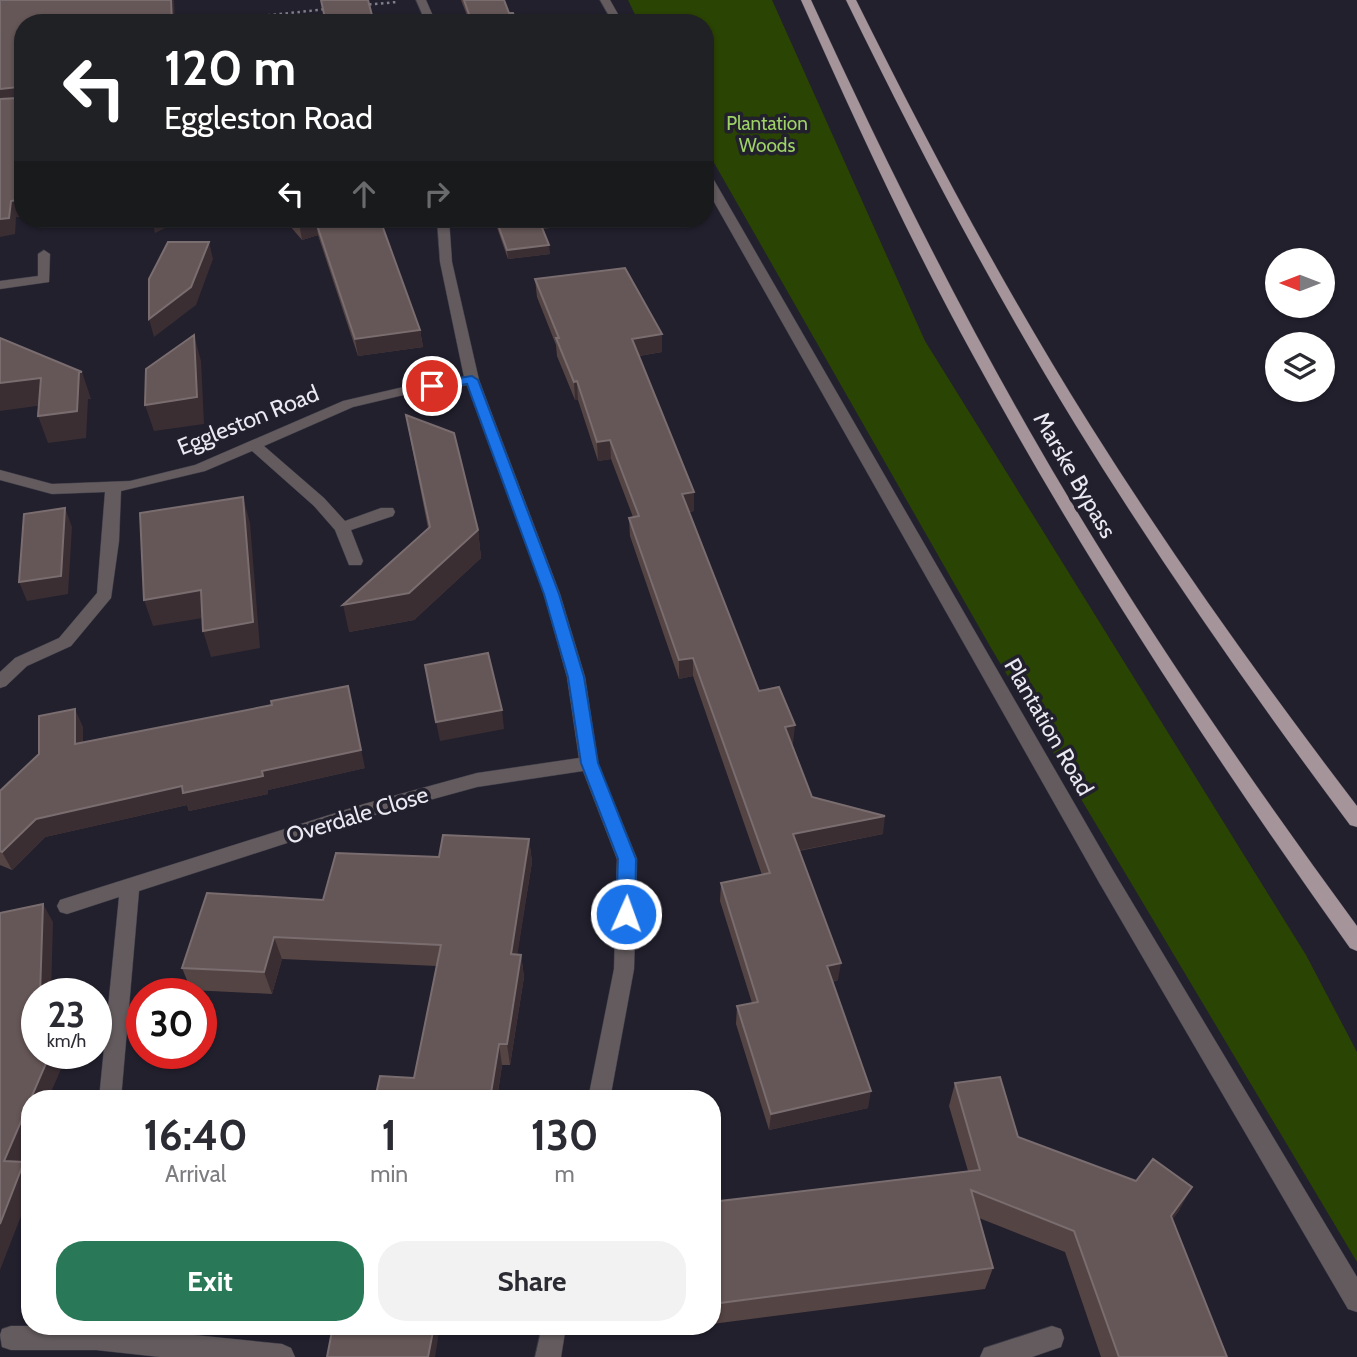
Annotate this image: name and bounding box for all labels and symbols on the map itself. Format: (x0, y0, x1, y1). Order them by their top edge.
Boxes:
park label: Plantation Woods (726, 112, 808, 157)
north arrow (1265, 248, 1335, 318)
pin (402, 356, 462, 416)
street label: Eggleston Road (173, 379, 323, 461)
street label: Marske Bypass (1028, 407, 1122, 543)
street label: Plantation Road (998, 653, 1100, 801)
street label: Overdale Close (283, 780, 432, 850)
position arrow (589, 877, 663, 951)
speed limit sign: 30 (126, 978, 217, 1069)

